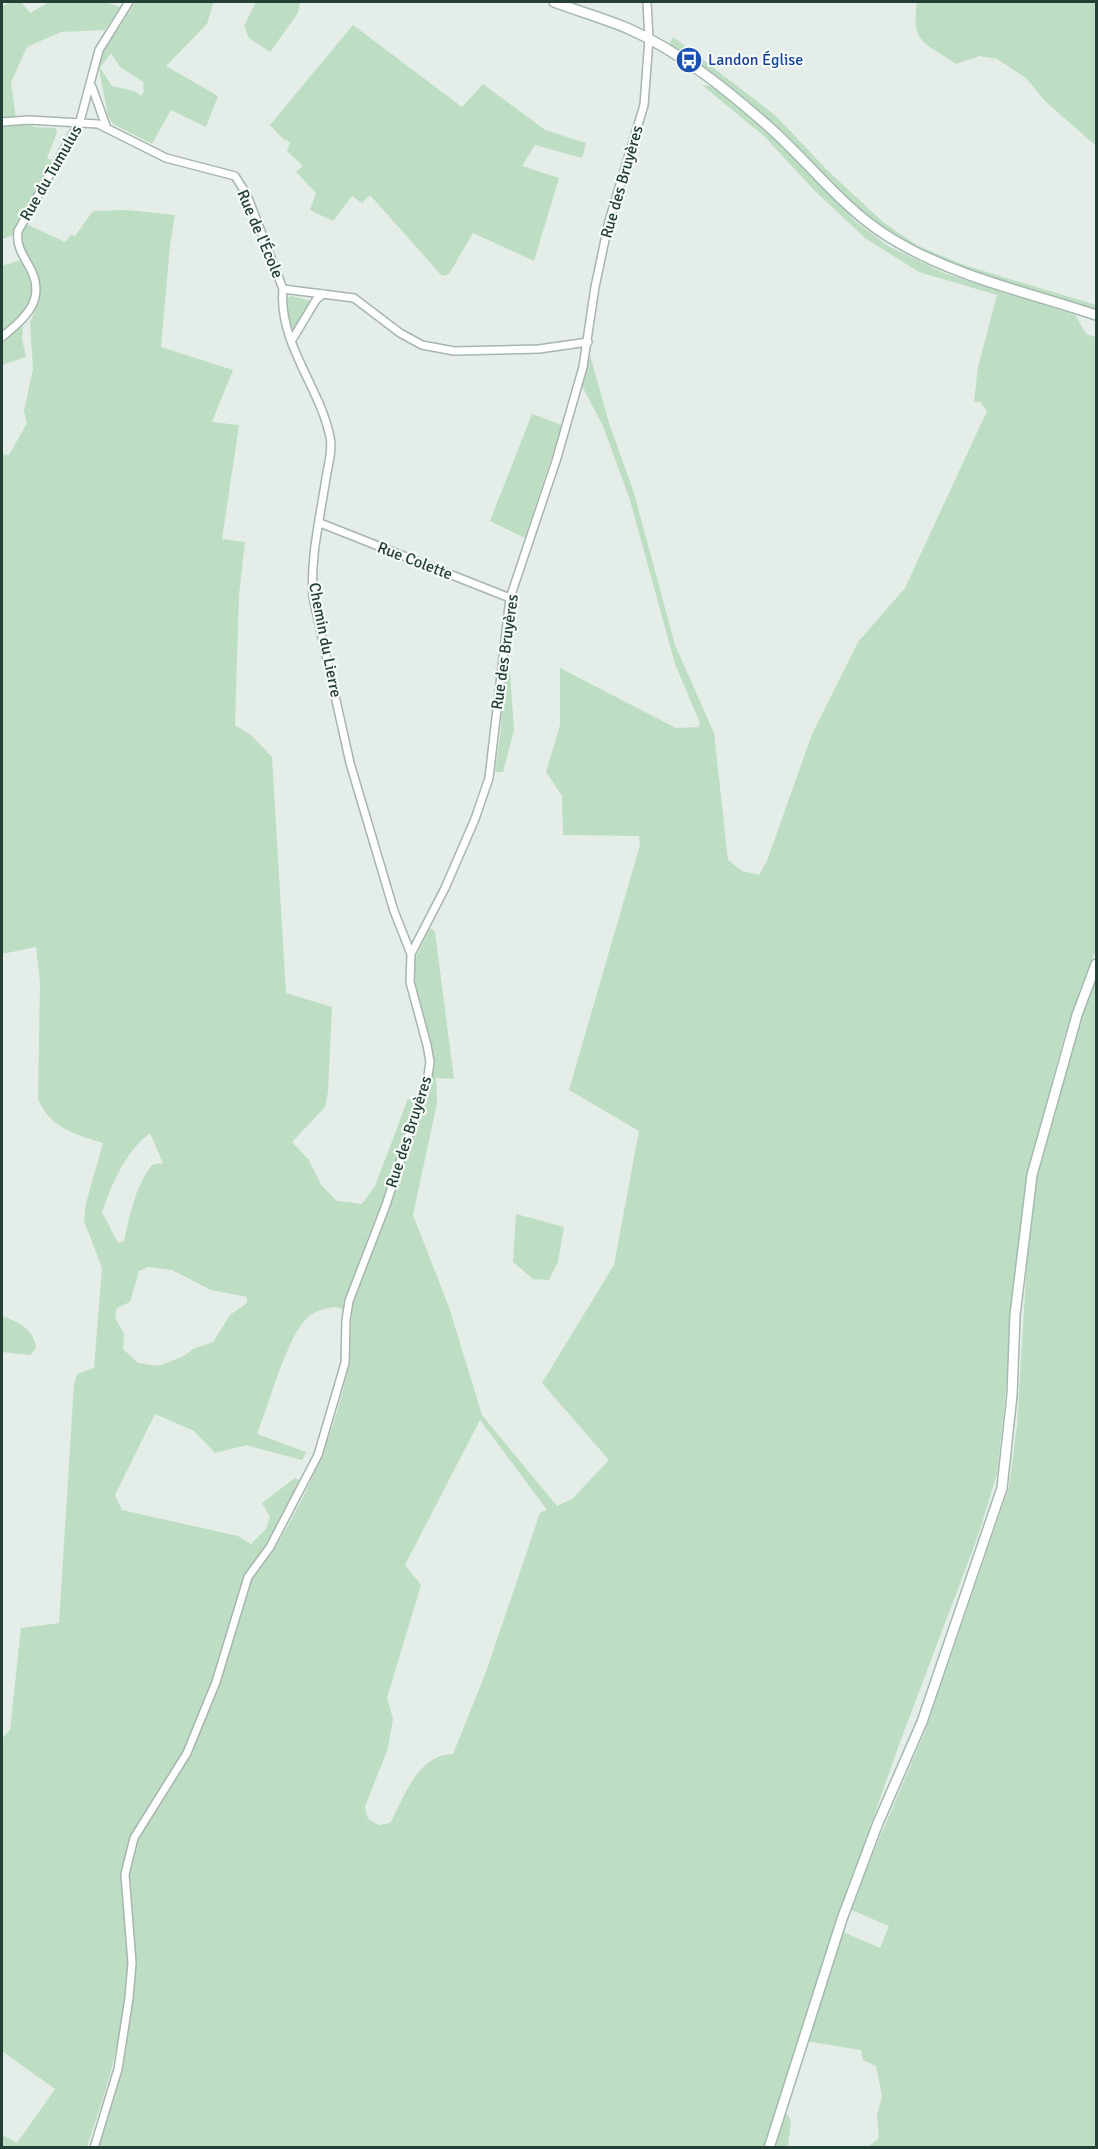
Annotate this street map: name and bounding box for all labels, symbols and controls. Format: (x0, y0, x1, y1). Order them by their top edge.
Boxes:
bus stop icon: Landon Église (674, 45, 704, 75)
place label: Landon Église (708, 50, 803, 70)
street label: Rue du Tumulus (16, 122, 86, 224)
street label: Rue des Bruyères (596, 123, 648, 241)
street label: Rue de l'École (232, 187, 288, 281)
street label: Rue Colette (375, 538, 455, 584)
street label: Chemin du Lierre (304, 581, 346, 699)
street label: Rue des Bruyères (487, 593, 523, 711)
street label: Rue des Bruyères (381, 1074, 437, 1190)

